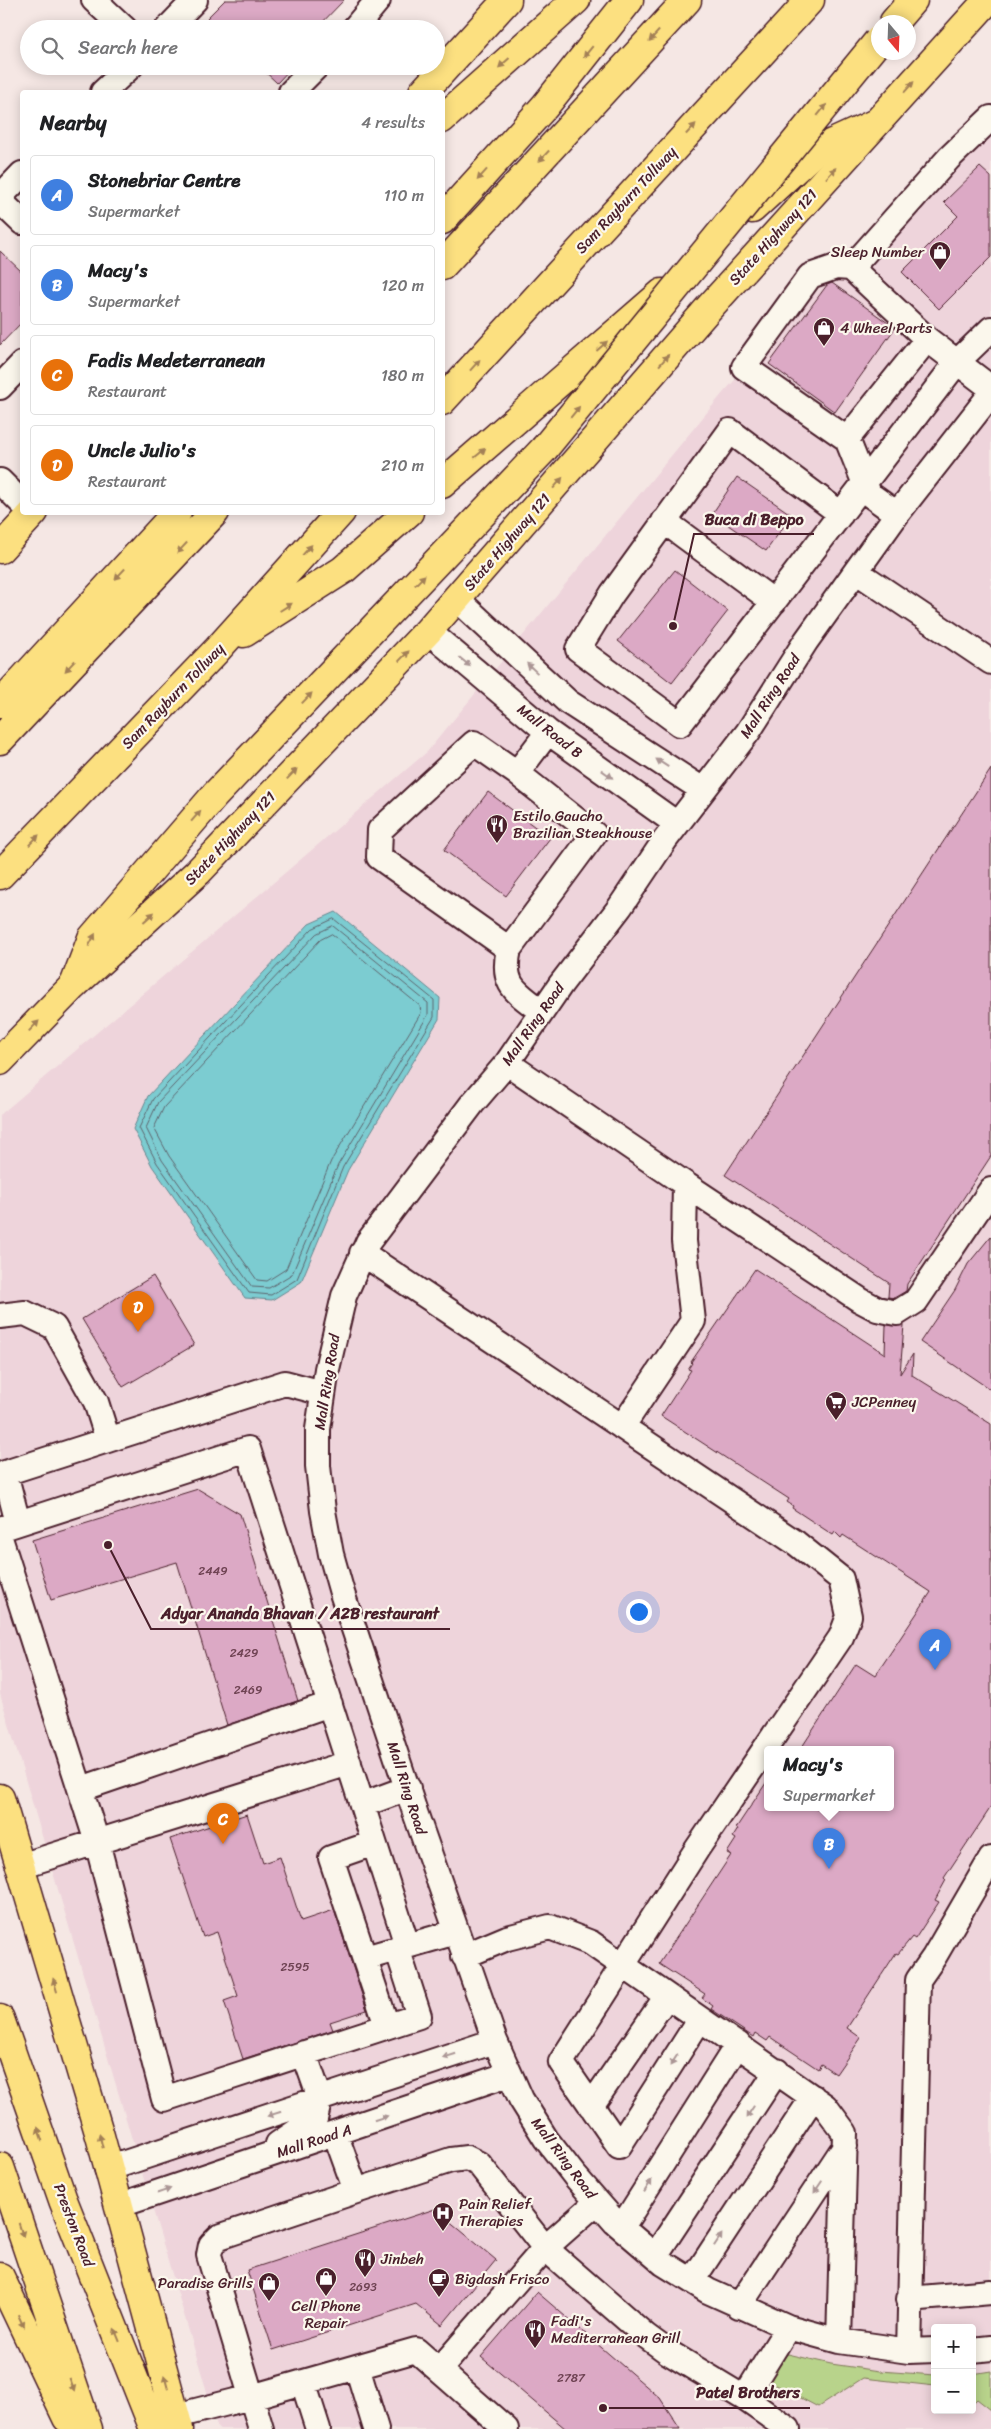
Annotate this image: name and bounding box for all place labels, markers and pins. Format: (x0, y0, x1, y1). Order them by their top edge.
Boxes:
place label: Sleep Number (831, 239, 925, 265)
shop icon: Sleep Number (928, 240, 952, 271)
place label: 4 Wheel Parts (840, 315, 932, 341)
shop icon: 4 Wheel Parts (812, 316, 836, 347)
callout: Buca di Beppo (694, 503, 814, 534)
place label: Estilo Gaucho Brazilian Steakhouse (513, 803, 652, 846)
restaurant icon: Estilo Gaucho Brazilian Steakhouse (485, 813, 509, 844)
pin: D (122, 1291, 154, 1332)
place label: JCPenney (851, 1389, 917, 1415)
supermarket icon: JCPenney (824, 1390, 848, 1421)
callout: Adyar Ananda Bhavan / A2B restaurant (151, 1598, 450, 1629)
pin: A (919, 1629, 951, 1670)
pin: C (207, 1803, 239, 1844)
pin: B (813, 1828, 845, 1869)
place label: Pain Relief Therapies (459, 2191, 532, 2234)
hospital icon: Pain Relief Therapies (431, 2201, 455, 2232)
place label: Jinbeh (380, 2246, 424, 2272)
restaurant icon: Jinbeh (353, 2247, 377, 2278)
shop icon: Cell Phone Repair (314, 2266, 338, 2297)
place label: Bigdash Frisco (455, 2266, 550, 2292)
cafe icon: Bigdash Frisco (427, 2267, 451, 2298)
place label: Paradise Grills (158, 2270, 253, 2296)
shop icon: Paradise Grills (257, 2271, 281, 2302)
place label: Cell Phone Repair (291, 2293, 361, 2336)
place label: Fadi's Mediterranean Grill (551, 2308, 681, 2351)
restaurant icon: Fadi's Mediterranean Grill (523, 2318, 547, 2349)
callout: Patel Brothers (686, 2377, 810, 2408)

